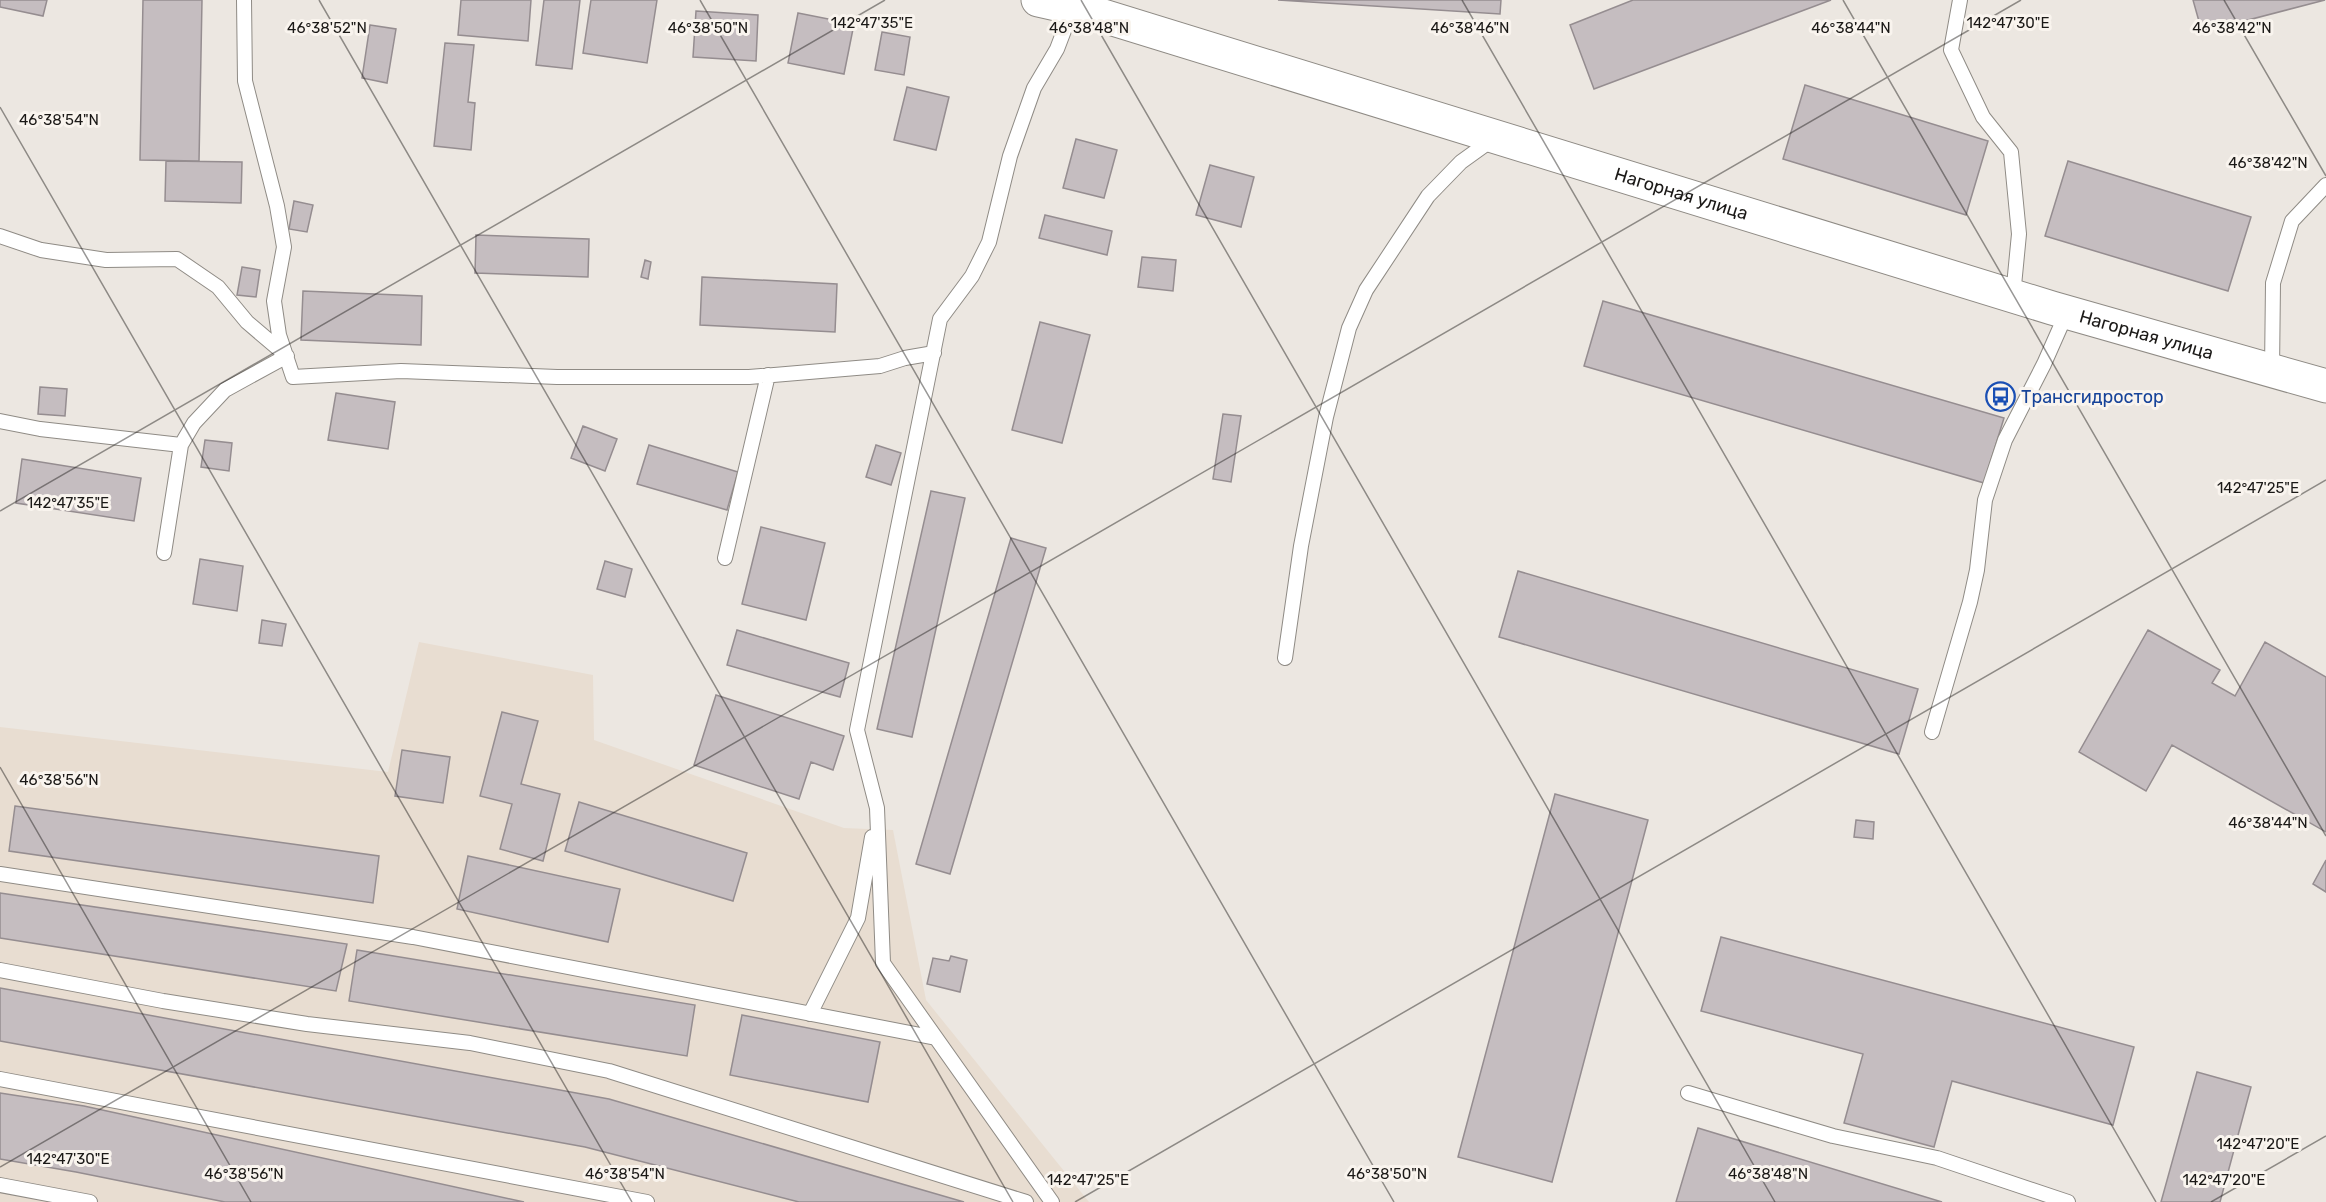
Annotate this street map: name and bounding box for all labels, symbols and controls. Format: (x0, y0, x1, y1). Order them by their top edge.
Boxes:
text: 142°47'35"E (831, 14, 913, 32)
text: 142°47'30"E (1967, 14, 2049, 32)
text: 46°38'52"N (287, 19, 367, 37)
text: 46°38'50"N (668, 19, 748, 37)
text: 46°38'48"N (1049, 19, 1129, 37)
text: 46°38'46"N (1430, 19, 1510, 37)
text: 46°38'44"N (1811, 19, 1891, 37)
text: 46°38'42"N (2192, 19, 2272, 37)
text: 46°38'54"N (19, 111, 99, 129)
text: 46°38'42"N (2228, 154, 2308, 172)
street label: Нагорная улица (1612, 163, 1751, 225)
street label: Нагорная улица (2077, 305, 2216, 364)
bus stop icon: Трансгидростор (1984, 381, 2016, 413)
place label: Трансгидростор (2021, 386, 2164, 408)
text: 142°47'25"E (2217, 479, 2299, 497)
text: 142°47'35"E (27, 494, 109, 512)
text: 46°38'56"N (19, 771, 99, 789)
text: 46°38'44"N (2228, 814, 2308, 832)
text: 142°47'20"E (2217, 1135, 2299, 1153)
text: 142°47'30"E (27, 1150, 109, 1168)
text: 46°38'56"N (204, 1165, 284, 1183)
text: 46°38'54"N (585, 1165, 665, 1183)
text: 46°38'50"N (1347, 1165, 1427, 1183)
text: 46°38'48"N (1728, 1165, 1808, 1183)
text: 142°47'25"E (1047, 1171, 1129, 1189)
text: 142°47'20"E (2183, 1171, 2265, 1189)

